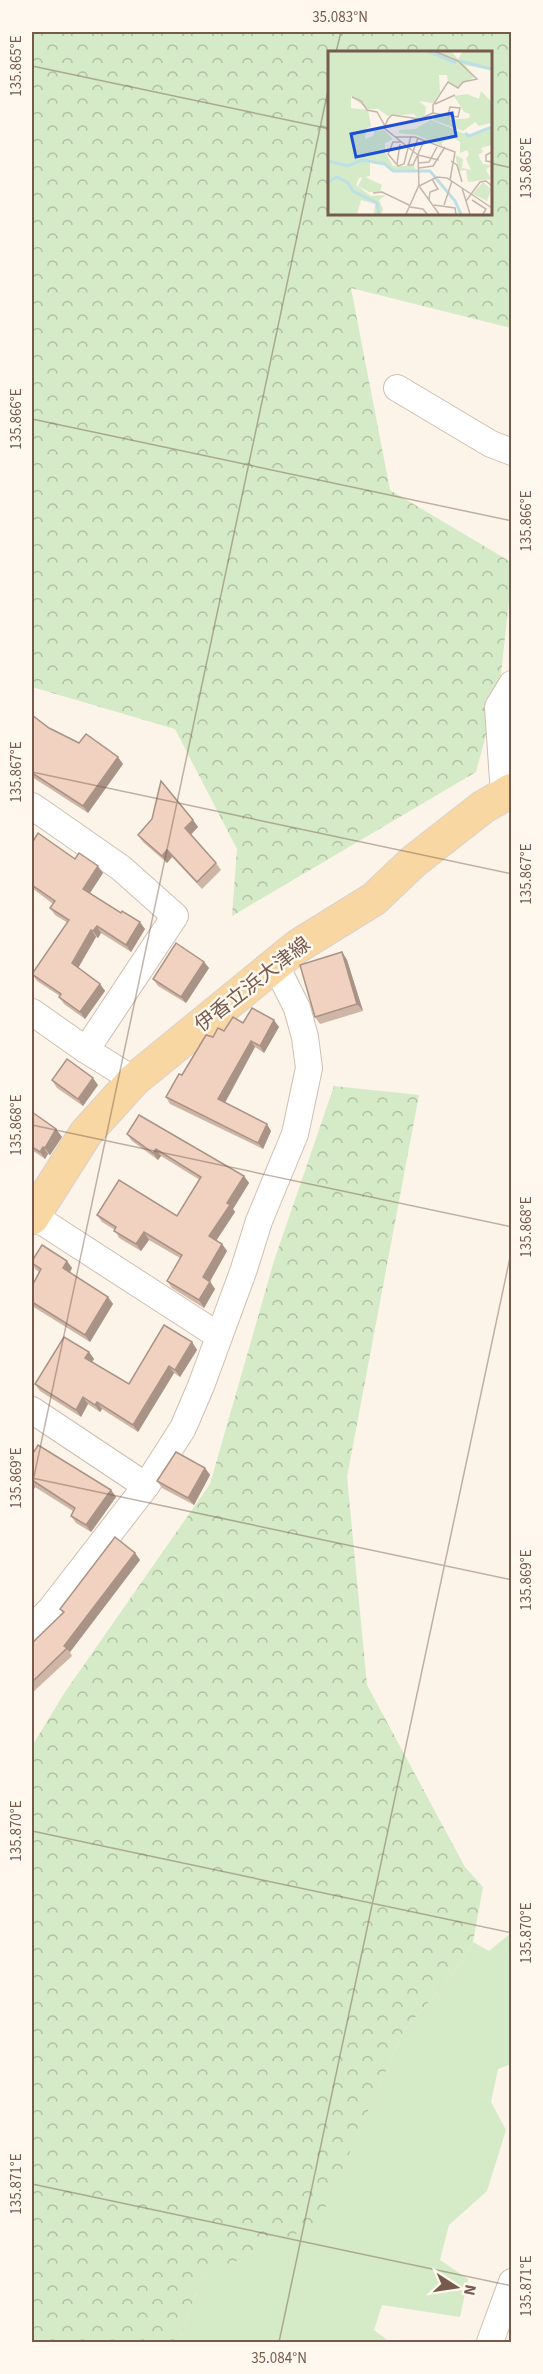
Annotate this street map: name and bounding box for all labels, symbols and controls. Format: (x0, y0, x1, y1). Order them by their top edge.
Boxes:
text: 35.083°N (312, 7, 368, 28)
text: 135.865°E (6, 35, 27, 97)
inset map (328, 51, 492, 214)
text: 135.865°E (516, 137, 537, 199)
text: 135.866°E (6, 388, 27, 450)
text: 135.866°E (516, 490, 537, 552)
text: 135.867°E (6, 741, 27, 803)
text: 135.867°E (516, 843, 537, 905)
street label: 伊香立浜大津線 (189, 931, 316, 1039)
text: 135.868°E (6, 1094, 27, 1156)
text: 135.868°E (516, 1196, 537, 1258)
text: 135.869°E (6, 1447, 27, 1509)
text: 135.869°E (516, 1549, 537, 1611)
text: 135.870°E (6, 1800, 27, 1862)
text: 135.870°E (516, 1902, 537, 1964)
text: 135.871°E (6, 2153, 27, 2215)
text: 135.871°E (516, 2255, 537, 2317)
north arrow (426, 2257, 486, 2317)
text: N (458, 2282, 482, 2297)
text: 35.084°N (251, 2348, 307, 2369)

